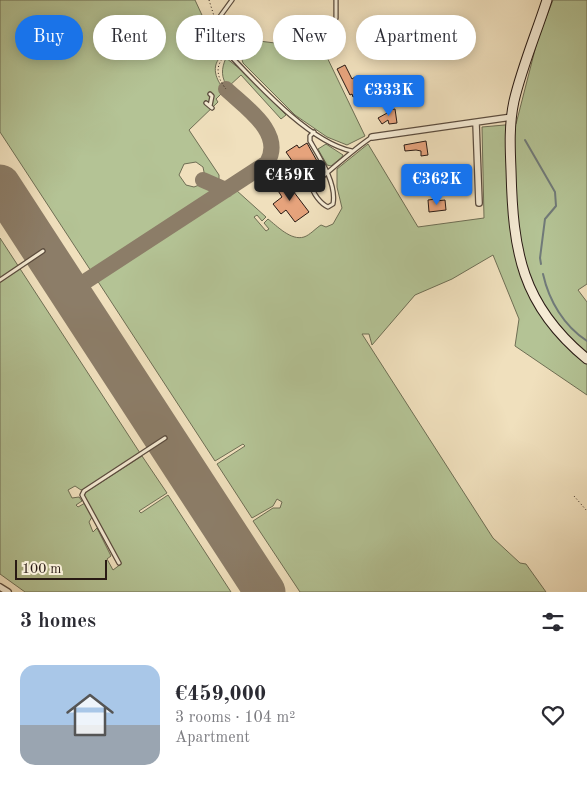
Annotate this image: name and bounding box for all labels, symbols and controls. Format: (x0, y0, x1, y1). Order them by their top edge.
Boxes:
chip: Buy (15, 15, 83, 60)
chip: Rent (93, 15, 166, 60)
chip: Filters (176, 15, 263, 60)
chip: New (273, 15, 346, 60)
chip: Apartment (356, 15, 476, 60)
pin: €333K (354, 74, 424, 117)
text: €333K (364, 83, 414, 99)
pin: €459K (255, 160, 325, 202)
pin: €362K (402, 164, 472, 206)
text: €459K (265, 168, 315, 184)
text: €362K (412, 172, 462, 188)
scale bar (15, 557, 108, 580)
text: 100 m (22, 562, 61, 576)
icon: filters (539, 608, 567, 636)
text: 3 homes (20, 611, 96, 632)
text: €459,000 (175, 684, 266, 705)
icon: home (60, 685, 120, 745)
icon: heart (539, 701, 567, 729)
text: 3 rooms · 104 m² (175, 710, 295, 726)
text: Apartment (175, 730, 250, 746)

